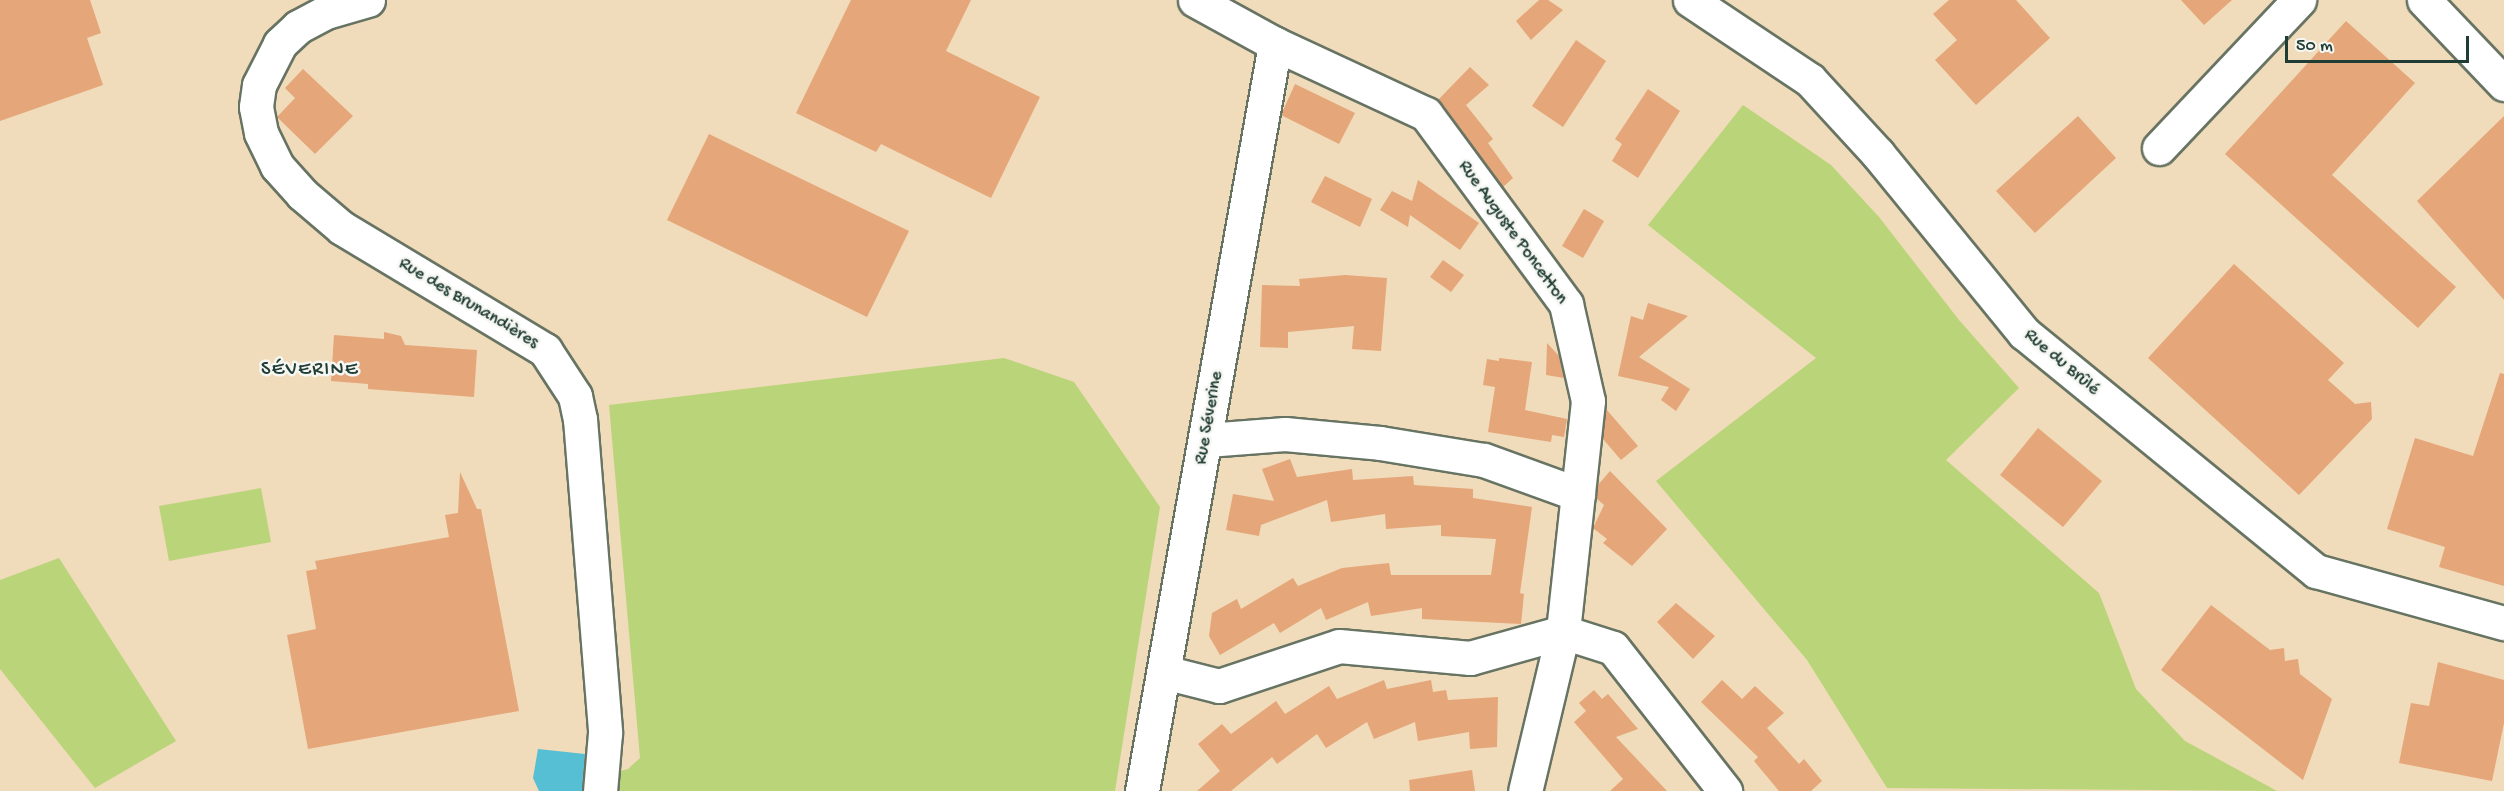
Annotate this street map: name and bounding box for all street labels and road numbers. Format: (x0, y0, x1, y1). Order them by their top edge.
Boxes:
street label: Rue Auguste Poncetton (1453, 157, 1571, 309)
street label: Rue des Brunandières (394, 254, 542, 354)
street label: Rue du Brûlé (2019, 325, 2103, 401)
street label: Rue Séverine (1191, 370, 1229, 466)

